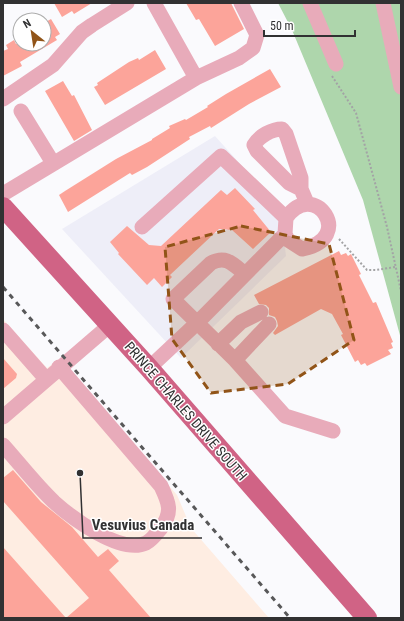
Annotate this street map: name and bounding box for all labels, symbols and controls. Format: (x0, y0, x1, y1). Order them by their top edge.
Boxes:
north arrow (12, 12, 52, 52)
scale bar (264, 12, 355, 38)
text: N (21, 16, 34, 31)
text: 50 m (270, 19, 294, 33)
street label: PRINCE CHARLES DRIVE SOUTH (121, 338, 251, 484)
callout: Vesuvius Canada (83, 511, 202, 538)
text: Vesuvius Canada (92, 516, 194, 534)

